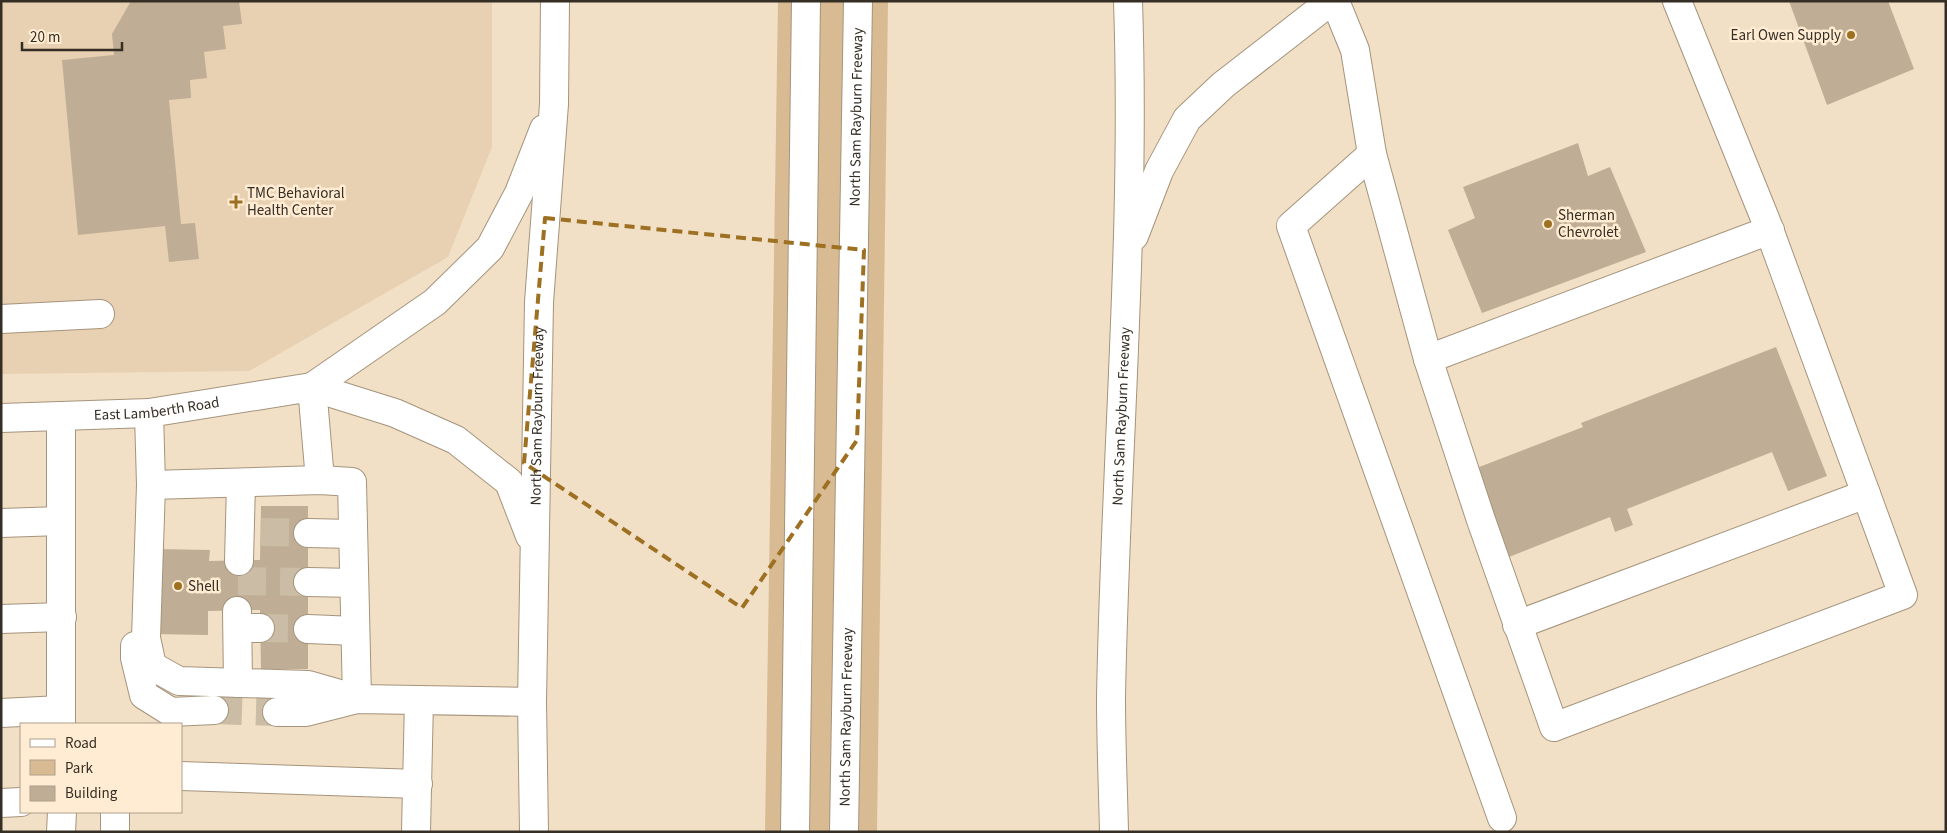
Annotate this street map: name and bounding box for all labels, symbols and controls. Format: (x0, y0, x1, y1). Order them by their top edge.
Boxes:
scale bar (22, 20, 122, 52)
place label: Earl Owen Supply (1731, 25, 1841, 46)
text: 20 m (30, 27, 60, 48)
street label: North Sam Rayburn Freeway (845, 28, 869, 207)
marker: Earl Owen Supply (1845, 29, 1857, 41)
place label: TMC Behavioral Health Center (247, 183, 345, 221)
marker: TMC Behavioral Health Center (229, 195, 243, 209)
place label: Sherman Chevrolet (1558, 205, 1619, 243)
marker: Sherman Chevrolet (1542, 218, 1554, 230)
street label: North Sam Rayburn Freeway (525, 327, 550, 506)
street label: North Sam Rayburn Freeway (1107, 327, 1136, 506)
street label: East Lamberth Road (93, 392, 221, 426)
place label: Shell (188, 576, 219, 597)
marker: Shell (172, 580, 184, 592)
street label: North Sam Rayburn Freeway (834, 627, 858, 807)
legend (20, 723, 182, 813)
text: Road (65, 733, 97, 754)
text: Park (65, 758, 94, 779)
text: Building (65, 783, 118, 804)

